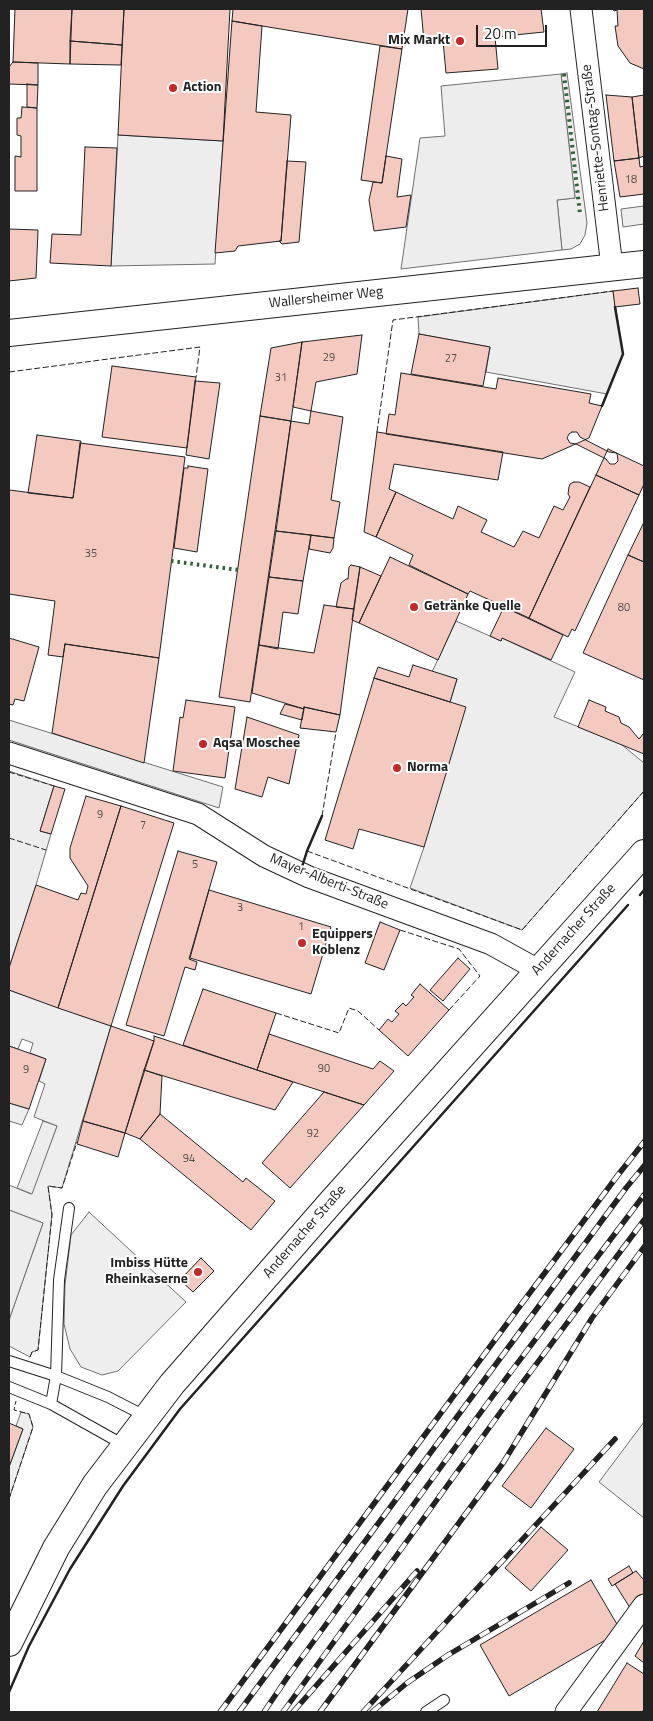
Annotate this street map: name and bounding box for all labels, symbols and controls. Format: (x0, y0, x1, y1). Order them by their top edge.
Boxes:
scale bar (478, 15, 549, 47)
text: 20 m (484, 22, 517, 45)
place label: Mix Markt (388, 33, 450, 49)
marker: Mix Markt (454, 35, 466, 47)
street label: Henriette-Sontag-Straße (579, 63, 613, 213)
place label: Action (183, 80, 221, 96)
marker: Action (167, 82, 179, 94)
house number: 18 (625, 173, 637, 187)
street label: Wallersheimer Weg (268, 284, 384, 312)
house number: 29 (323, 351, 335, 365)
house number: 27 (445, 352, 457, 366)
house number: 31 (275, 371, 287, 385)
house number: 35 (85, 547, 97, 561)
place label: Getränke Quelle (424, 599, 521, 615)
marker: Getränke Quelle (408, 601, 420, 613)
house number: 80 (618, 601, 630, 615)
place label: Aqsa Moschee (213, 736, 300, 752)
marker: Aqsa Moschee (197, 738, 209, 750)
place label: Norma (407, 760, 448, 776)
marker: Norma (391, 762, 403, 774)
house number: 9 (97, 808, 103, 822)
house number: 7 (140, 819, 146, 833)
street label: Mayer-Alberti-Straße (267, 851, 391, 913)
house number: 5 (192, 858, 198, 872)
street label: Andernacher Straße (528, 881, 620, 979)
house number: 3 (237, 901, 243, 915)
house number: 1 (298, 920, 304, 934)
place label: Equippers Koblenz (312, 927, 373, 960)
marker: Equippers Koblenz (296, 937, 308, 949)
house number: 90 (318, 1062, 330, 1076)
house number: 9 (23, 1063, 29, 1077)
house number: 92 (307, 1127, 319, 1141)
house number: 94 (183, 1152, 195, 1166)
street label: Andernacher Straße (260, 1182, 350, 1282)
place label: Imbiss Hütte Rheinkaserne (105, 1256, 188, 1288)
marker: Imbiss Hütte Rheinkaserne (192, 1266, 204, 1278)

